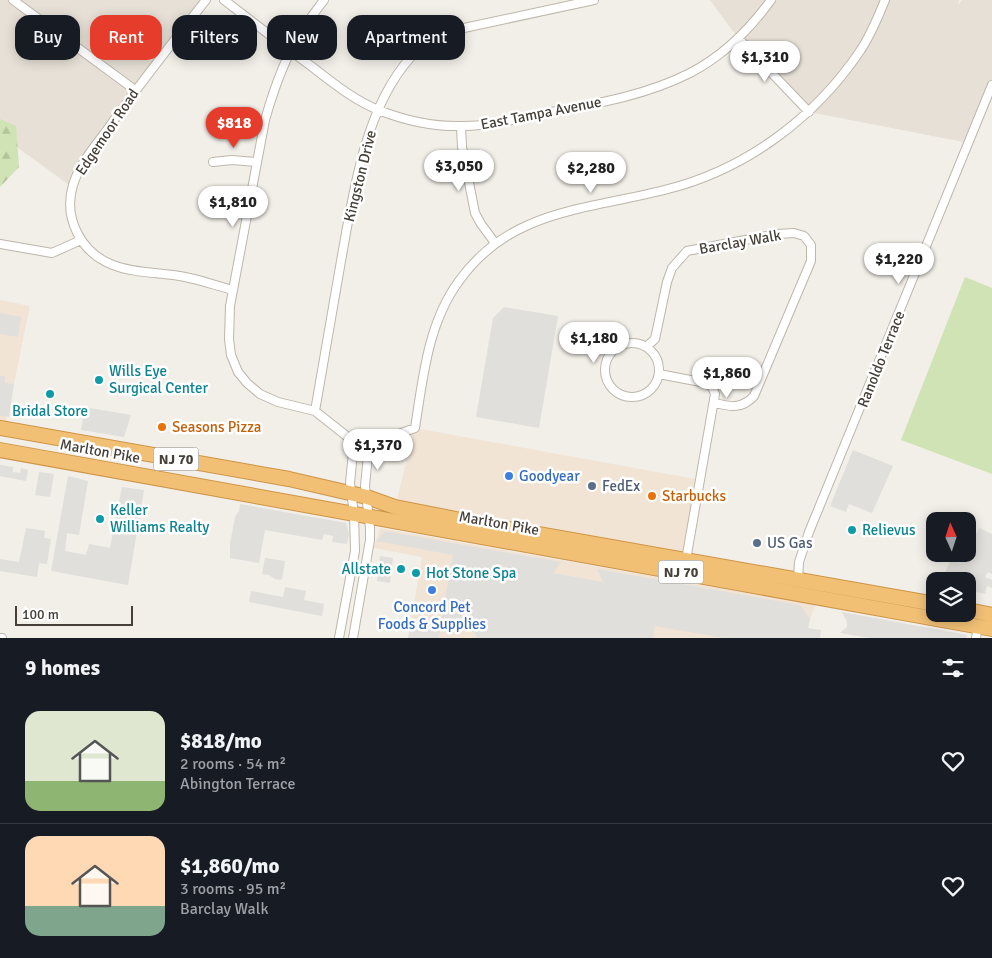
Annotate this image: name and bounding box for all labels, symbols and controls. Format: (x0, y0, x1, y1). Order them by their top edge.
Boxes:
chip: Buy (15, 15, 80, 60)
chip: Rent (90, 15, 162, 60)
chip: Filters (172, 15, 257, 60)
chip: New (267, 15, 337, 60)
chip: Apartment (347, 15, 465, 60)
pin: $1,310 (724, 41, 806, 83)
text: $1,310 (741, 47, 789, 67)
street label: Edgemoor Road (72, 85, 142, 179)
street label: East Tampa Avenue (479, 92, 603, 134)
pin: $818 (204, 106, 264, 149)
text: $818 (217, 113, 251, 133)
street label: Kingston Drive (340, 128, 380, 224)
pin: $3,050 (418, 150, 500, 192)
pin: $2,280 (550, 152, 632, 194)
text: $3,050 (435, 156, 483, 176)
text: $2,280 (567, 158, 615, 178)
pin: $1,810 (192, 186, 274, 228)
text: $1,810 (209, 192, 257, 212)
street label: Barclay Walk (698, 226, 783, 258)
pin: $1,220 (858, 242, 940, 285)
text: $1,220 (875, 249, 923, 269)
street label: Ranoldo Terrace (853, 308, 909, 410)
pin: $1,180 (553, 322, 635, 364)
text: $1,180 (570, 328, 618, 348)
pin: $1,860 (686, 356, 768, 399)
place label: Wills Eye Surgical Center (109, 362, 208, 397)
text: $1,860 (703, 363, 751, 383)
marker: Wills Eye Surgical Center (93, 374, 105, 386)
marker: Bridal Store (44, 388, 56, 400)
place label: Bridal Store (12, 402, 88, 420)
place label: Seasons Pizza (172, 418, 261, 436)
marker: Seasons Pizza (156, 421, 168, 433)
pin: $1,370 (337, 428, 419, 471)
street label: Marlton Pike (58, 435, 142, 467)
text: $1,370 (354, 435, 402, 455)
road number: NJ 70 (154, 448, 198, 470)
place label: Goodyear (519, 467, 580, 485)
marker: Goodyear (503, 470, 515, 482)
place label: FedEx (602, 477, 640, 495)
marker: FedEx (586, 480, 598, 492)
place label: Starbucks (662, 487, 726, 505)
marker: Starbucks (646, 490, 658, 502)
place label: Keller Williams Realty (110, 501, 209, 536)
street label: Marlton Pike (457, 507, 541, 539)
north arrow (926, 512, 976, 562)
map controls (926, 512, 976, 622)
marker: Keller Williams Realty (94, 513, 106, 525)
place label: Relievus (862, 521, 916, 539)
marker: Relievus (846, 524, 858, 536)
place label: US Gas (767, 534, 813, 552)
marker: US Gas (751, 537, 763, 549)
place label: Allstate (341, 560, 391, 578)
road number: NJ 70 (658, 560, 704, 584)
marker: Allstate (395, 563, 407, 575)
place label: Hot Stone Spa (426, 564, 516, 582)
marker: Hot Stone Spa (410, 567, 422, 579)
button: layers (926, 572, 976, 622)
marker: Concord Pet Foods & Supplies (426, 584, 438, 596)
place label: Concord Pet Foods & Supplies (378, 598, 487, 633)
scale bar (15, 603, 132, 626)
text: 100 m (22, 606, 59, 623)
icon: filters (939, 654, 967, 682)
text: 9 homes (25, 655, 100, 681)
text: $818/mo (180, 728, 262, 754)
icon: home (65, 731, 125, 791)
icon: heart (939, 747, 967, 775)
text: 2 rooms · 54 m² (180, 754, 286, 774)
text: Abington Terrace (180, 774, 295, 794)
text: $1,860/mo (180, 853, 279, 879)
icon: home (65, 856, 125, 916)
icon: heart (939, 872, 967, 900)
text: 3 rooms · 95 m² (180, 879, 286, 899)
text: Barclay Walk (180, 899, 268, 919)

